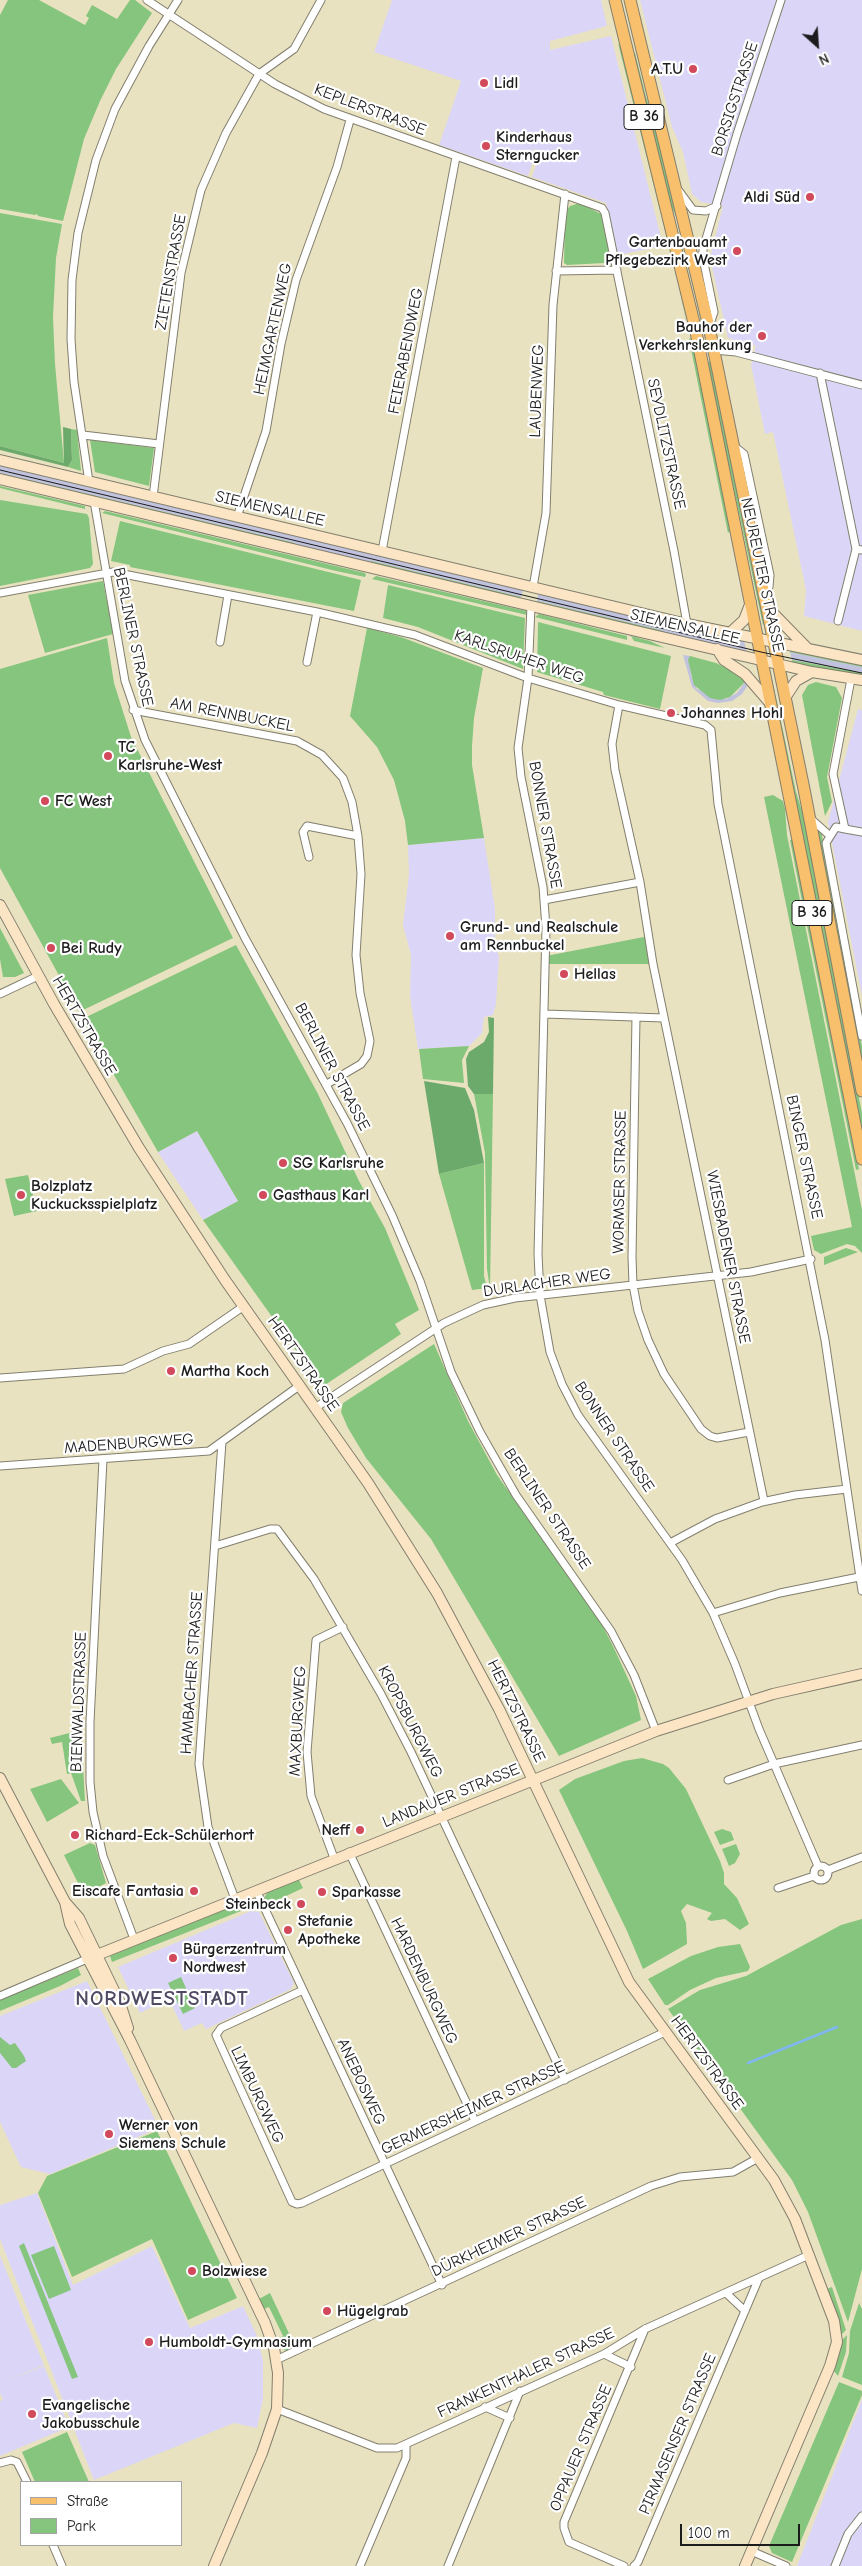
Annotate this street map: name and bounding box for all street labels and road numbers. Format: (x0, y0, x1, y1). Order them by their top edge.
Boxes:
street label: BORSIGSTRASSE (707, 39, 763, 159)
street label: KEPLERSTRASSE (311, 80, 429, 140)
road number: B 36 (624, 104, 664, 130)
street label: ZIETENSTRASSE (151, 213, 191, 331)
street label: HEIMGARTENWEG (250, 261, 296, 397)
street label: FEIERABENDWEG (384, 286, 428, 416)
street label: LAUBENWEG (526, 344, 548, 438)
street label: SEYDLITZSTRASSE (643, 377, 689, 511)
street label: SIEMENSALLEE (213, 487, 327, 531)
street label: NEUREUTER STRASSE (736, 496, 788, 654)
street label: BERLINER STRASSE (109, 566, 157, 708)
street label: SIEMENSALLEE (628, 605, 742, 649)
street label: KARLSRUHER WEG (452, 626, 586, 688)
street label: AM RENNBUCKEL (168, 694, 296, 736)
street label: BONNER STRASSE (524, 760, 566, 890)
road number: B 36 (792, 900, 832, 926)
street label: HERTZSTRASSE (48, 973, 120, 1079)
street label: BERLINER STRASSE (290, 1000, 374, 1134)
street label: BINGER STRASSE (782, 1093, 826, 1221)
street label: WORMSER STRASSE (609, 1110, 631, 1254)
street label: WIESBADENER STRASSE (702, 1169, 754, 1345)
street label: DURLACHER WEG (482, 1265, 612, 1301)
street label: HERTZSTRASSE (263, 1313, 343, 1415)
street label: BONNER STRASSE (570, 1378, 658, 1496)
street label: MADENBURGWEG (64, 1430, 194, 1458)
street label: BERLINER STRASSE (499, 1445, 595, 1573)
street label: HAMBACHER STRASSE (177, 1591, 207, 1755)
street label: BIENWALDSTRASSE (67, 1632, 91, 1772)
street label: HERTZSTRASSE (483, 1657, 549, 1765)
street label: KROPSBURGWEG (373, 1663, 447, 1781)
street label: MAXBURGWEG (286, 1665, 310, 1777)
street label: LANDAUER STRASSE (380, 1760, 522, 1832)
street label: HARDENBURGWEG (386, 1915, 462, 2047)
street label: HERTZSTRASSE (666, 2012, 748, 2114)
street label: ANEBOSWEG (333, 2036, 389, 2128)
street label: LIMBURGWEG (226, 2044, 288, 2146)
street label: GERMERSHEIMER STRASSE (378, 2057, 568, 2159)
street label: DÜRKHEIMER STRASSE (429, 2193, 589, 2281)
street label: FRANKENTHALER STRASSE (435, 2324, 617, 2422)
street label: PIRMASENSER STRASSE (635, 2351, 721, 2517)
street label: OPPAUER STRASSE (546, 2382, 616, 2514)

